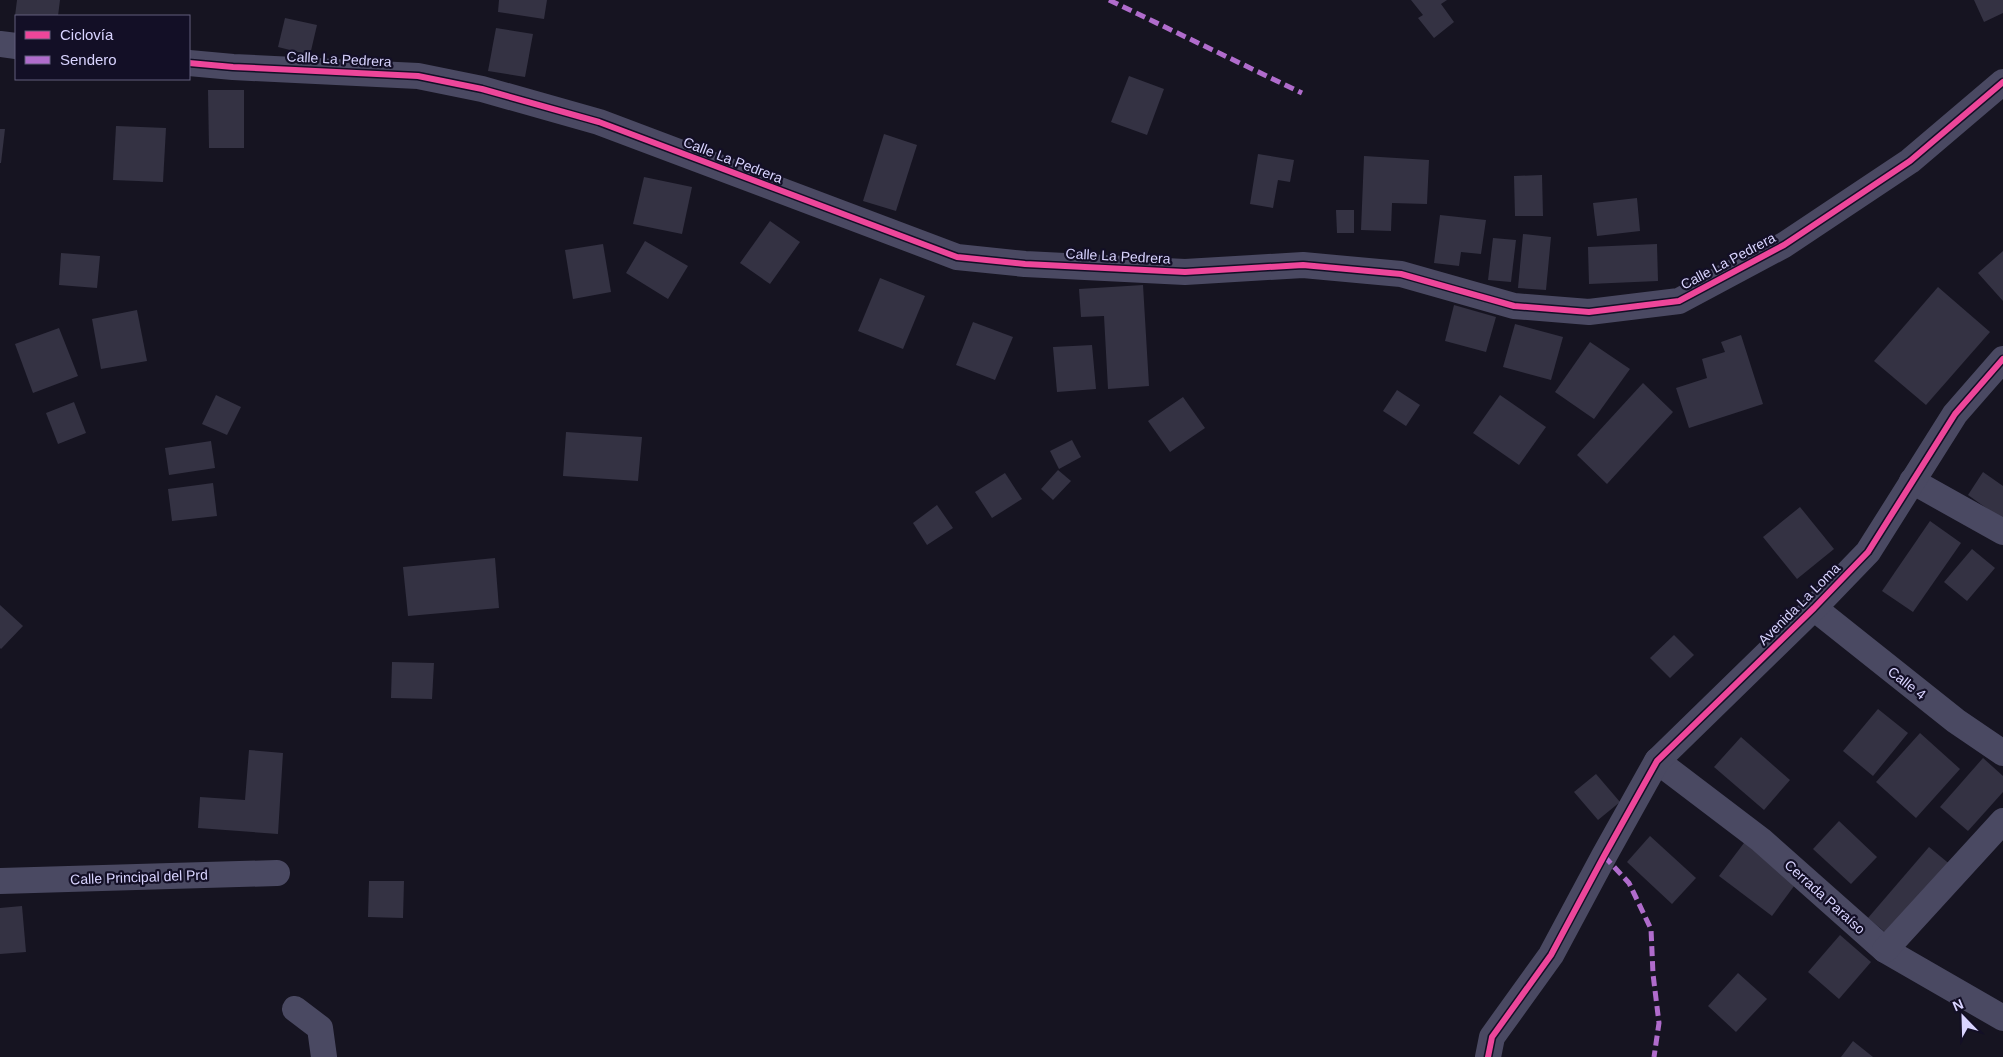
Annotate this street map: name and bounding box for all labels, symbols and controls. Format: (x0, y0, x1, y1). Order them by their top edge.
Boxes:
legend (15, 15, 190, 80)
text: Ciclovía (60, 26, 114, 43)
street label: Calle La Pedrera (286, 48, 392, 70)
text: Sendero (60, 51, 117, 68)
street label: Calle La Pedrera (681, 134, 785, 186)
street label: Calle La Pedrera (1678, 229, 1778, 293)
street label: Calle La Pedrera (1065, 245, 1171, 267)
street label: Avenida La Loma (1755, 560, 1843, 648)
street label: Calle 4 (1885, 663, 1929, 703)
street label: Cerrada Paraíso (1781, 857, 1869, 937)
street label: Calle Principal del Prd (70, 867, 208, 887)
north arrow (1938, 992, 1988, 1042)
text: N (1950, 996, 1966, 1014)

